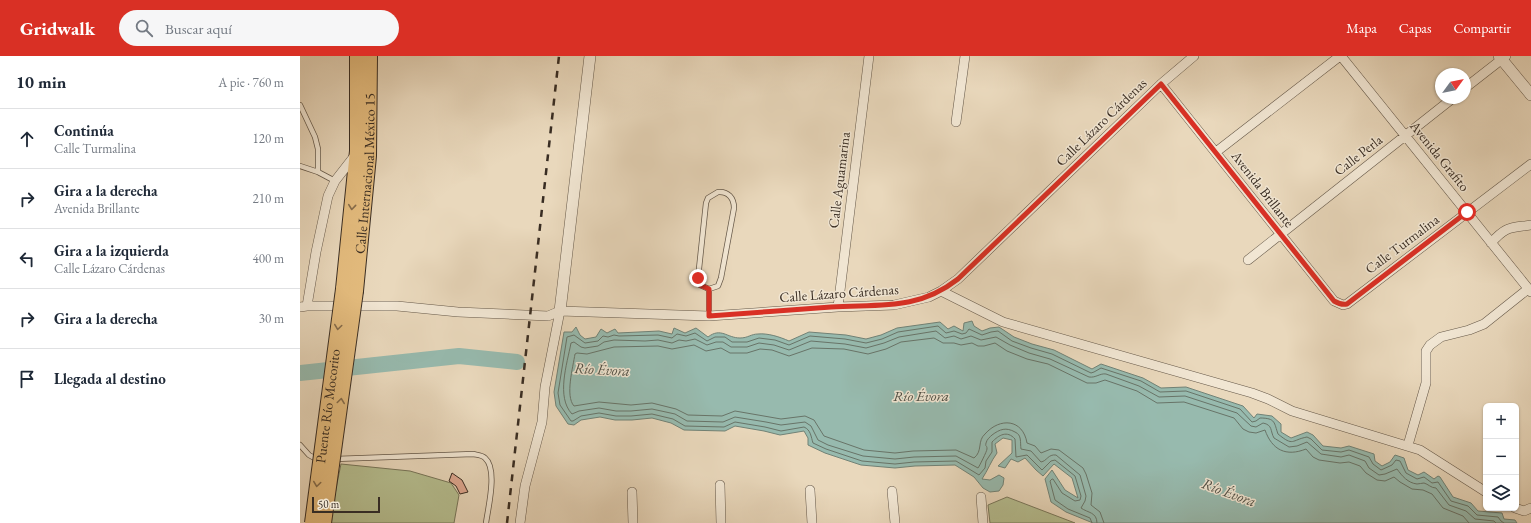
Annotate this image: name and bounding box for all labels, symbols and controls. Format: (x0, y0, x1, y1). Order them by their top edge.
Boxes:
search box (119, 10, 399, 46)
text: Gridwalk (20, 16, 95, 41)
icon: search (133, 17, 155, 39)
text: Buscar aquí (165, 19, 232, 38)
text: Mapa (1346, 19, 1377, 37)
text: Capas (1399, 19, 1431, 37)
text: Compartir (1453, 19, 1511, 37)
north arrow (1435, 68, 1471, 104)
text: 10 min (16, 71, 66, 93)
text: A pie · 760 m (218, 74, 284, 91)
street label: Calle Lázaro Cárdenas (1052, 74, 1151, 170)
street label: Calle Internacional México 15 (351, 93, 379, 255)
street label: Avenida Grafito (1406, 116, 1474, 195)
text: Continúa (54, 121, 114, 140)
icon: ahead (16, 128, 38, 150)
text: 120 m (253, 130, 284, 147)
street label: Calle Aguamarina (824, 130, 854, 229)
street label: Calle Perla (1330, 130, 1386, 180)
text: Calle Turmalina (54, 140, 136, 157)
street label: Avenida Brillante (1227, 146, 1299, 231)
text: Gira a la derecha (54, 181, 158, 200)
icon: right (16, 188, 38, 210)
text: 210 m (253, 190, 284, 207)
text: Avenida Brillante (54, 200, 140, 217)
route start (1458, 203, 1476, 221)
one-way arrow (347, 204, 356, 210)
street label: Calle Turmalina (1361, 210, 1443, 278)
text: Gira a la izquierda (54, 241, 169, 260)
icon: left (16, 248, 38, 270)
text: 400 m (253, 250, 284, 267)
text: Calle Lázaro Cárdenas (54, 260, 165, 277)
route end (689, 269, 707, 287)
street label: Calle Lázaro Cárdenas (779, 280, 900, 306)
icon: right (16, 308, 38, 330)
text: Gira a la derecha (54, 309, 158, 328)
text: 30 m (259, 310, 284, 327)
one-way arrow (334, 324, 343, 331)
street label: Puente Río Mocorito (311, 348, 344, 464)
water label: Río Évora (574, 358, 630, 380)
icon: arrive (16, 368, 38, 390)
text: Llegada al destino (54, 369, 166, 388)
water label: Río Évora (893, 386, 949, 405)
one-way arrow (336, 398, 345, 404)
map controls (1483, 403, 1519, 511)
button: + (1483, 403, 1519, 439)
button: − (1483, 439, 1519, 475)
water label: Río Évora (1199, 473, 1259, 511)
button: layers (1483, 475, 1519, 511)
one-way arrow (313, 481, 322, 487)
scale bar (312, 495, 380, 514)
text: 50 m (318, 497, 339, 511)

